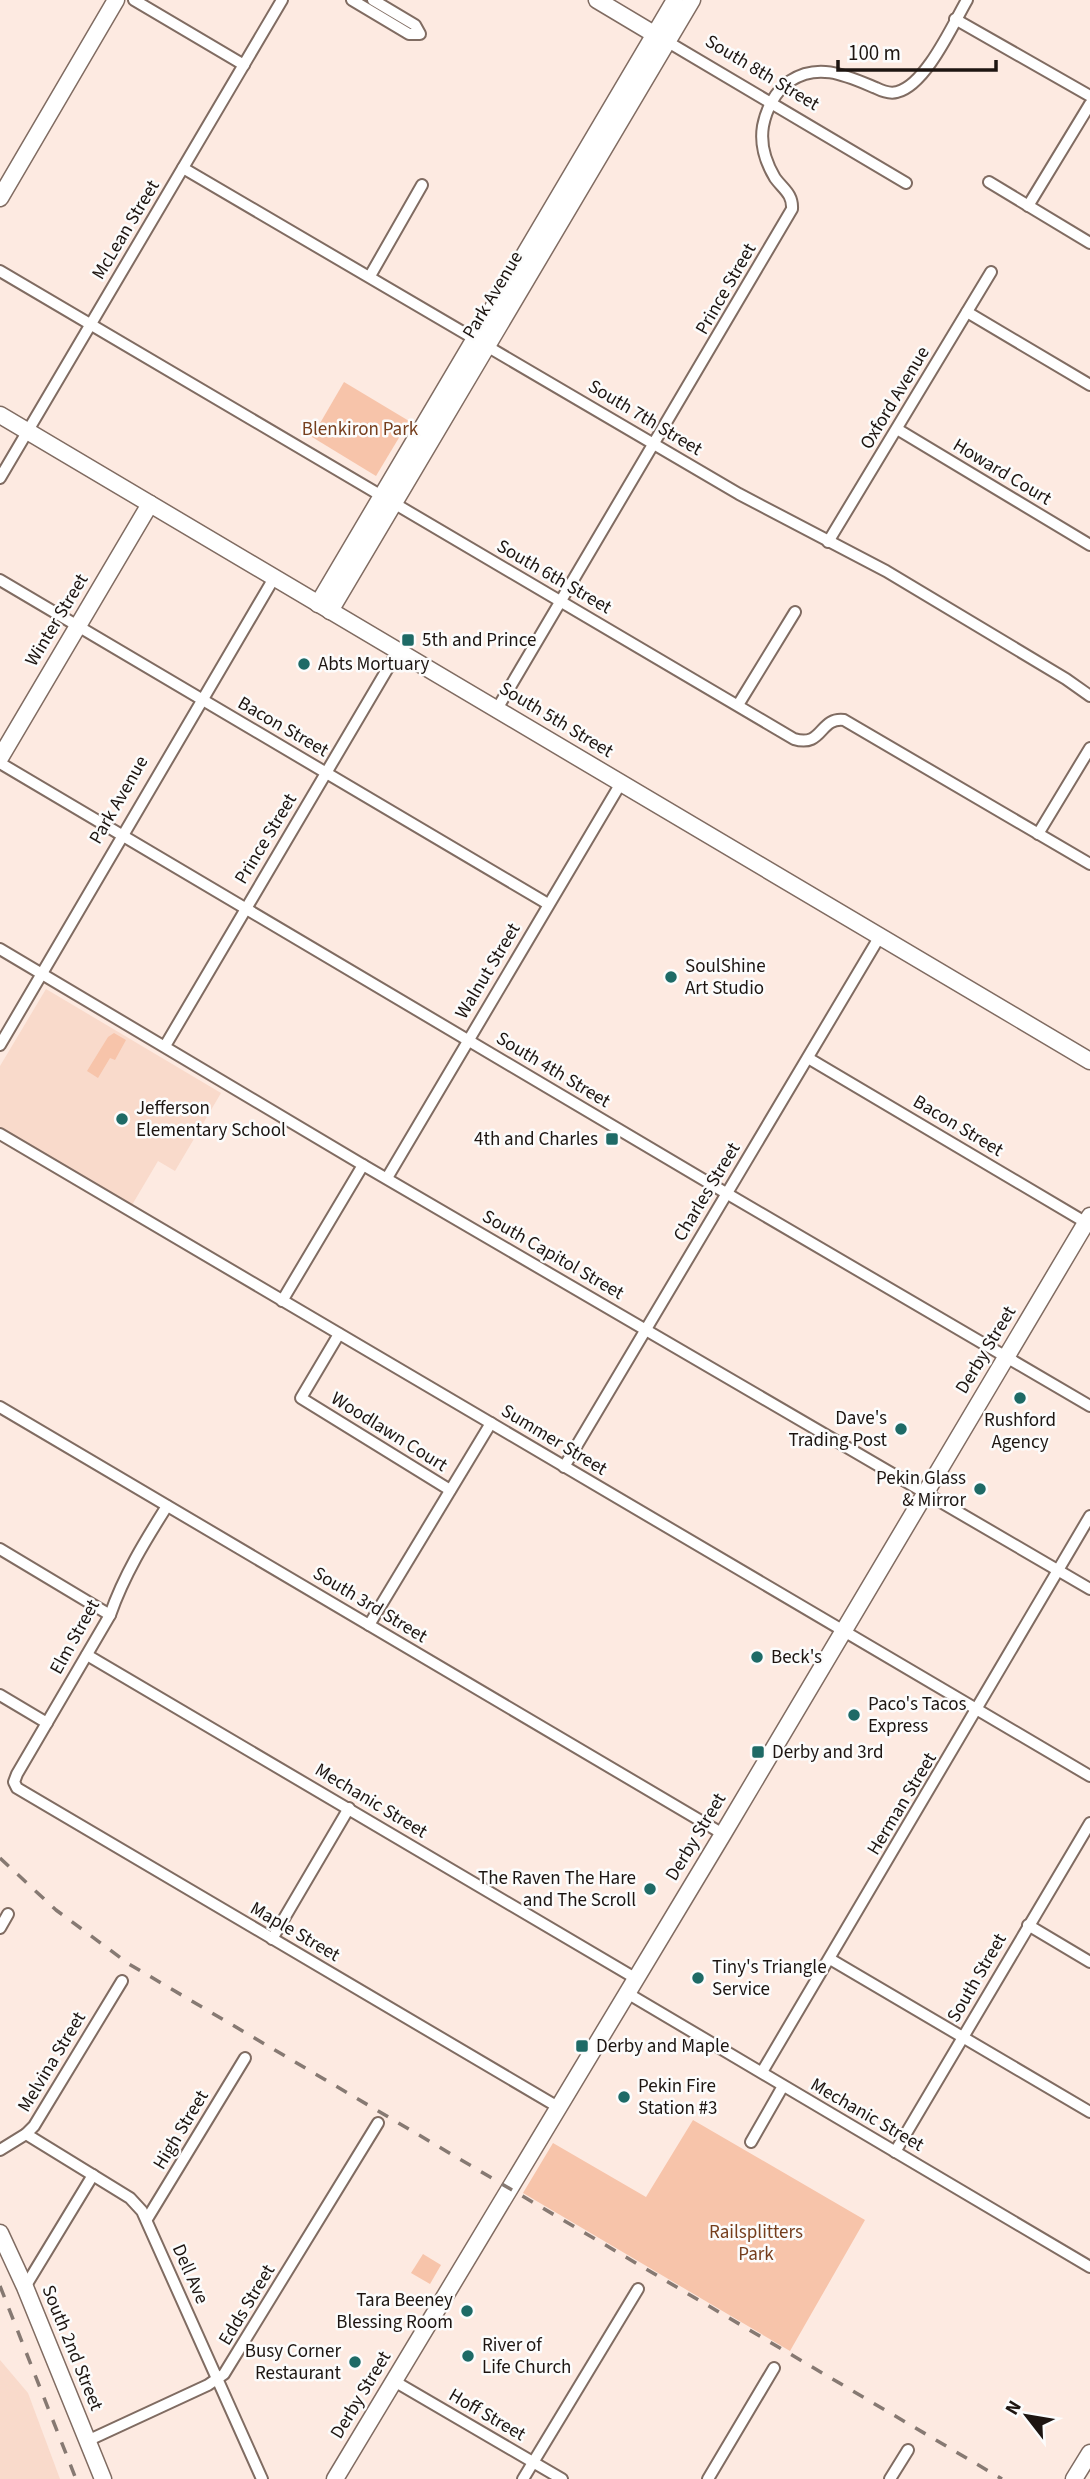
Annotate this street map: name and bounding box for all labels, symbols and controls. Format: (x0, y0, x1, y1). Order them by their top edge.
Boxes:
street label: South 8th Street (700, 28, 825, 118)
scale bar (838, 28, 996, 72)
text: 100 m (848, 38, 901, 68)
street label: McLean Street (86, 175, 167, 285)
street label: Prince Street (689, 238, 763, 340)
street label: Park Avenue (456, 246, 530, 344)
street label: Oxford Avenue (854, 341, 936, 455)
street label: South 7th Street (583, 373, 708, 463)
park label: Blenkiron Park (302, 416, 419, 443)
street label: Howard Court (948, 432, 1057, 512)
street label: South 6th Street (491, 533, 617, 621)
street label: Winter Street (19, 568, 96, 671)
place label: 5th and Prince (422, 627, 536, 654)
marker: 5th and Prince (400, 632, 416, 648)
place label: Abts Mortuary (318, 651, 430, 678)
marker: Abts Mortuary (296, 656, 312, 672)
street label: South 5th Street (494, 675, 619, 765)
street label: Bacon Street (232, 690, 334, 764)
street label: Park Avenue (83, 751, 155, 849)
street label: Prince Street (228, 788, 304, 889)
street label: Walnut Street (449, 917, 528, 1024)
place label: SoulShine Art Studio (685, 953, 766, 1002)
marker: SoulShine Art Studio (663, 969, 679, 985)
street label: South 4th Street (491, 1025, 616, 1115)
street label: Bacon Street (908, 1088, 1009, 1164)
place label: Jefferson Elementary School (136, 1095, 286, 1144)
marker: Jefferson Elementary School (114, 1111, 130, 1127)
place label: 4th and Charles (474, 1126, 598, 1153)
marker: 4th and Charles (604, 1131, 620, 1147)
street label: Charles Street (667, 1137, 747, 1247)
street label: South Capitol Street (477, 1203, 629, 1307)
street label: Derby Street (949, 1300, 1023, 1399)
street label: Woodlawn Court (326, 1385, 453, 1479)
marker: Rushford Agency (1012, 1390, 1028, 1406)
street label: Summer Street (496, 1398, 613, 1483)
place label: Dave's Trading Post (788, 1405, 888, 1454)
place label: Rushford Agency (984, 1407, 1056, 1456)
marker: Dave's Trading Post (893, 1421, 909, 1437)
place label: Pekin Glass & Mirror (876, 1465, 966, 1514)
marker: Pekin Glass & Mirror (972, 1481, 988, 1497)
street label: South 3rd Street (308, 1560, 433, 1650)
street label: Elm Street (43, 1594, 107, 1679)
place label: Beck's (771, 1644, 822, 1671)
marker: Beck's (749, 1649, 765, 1665)
place label: Paco's Tacos Express (868, 1691, 967, 1740)
marker: Paco's Tacos Express (846, 1707, 862, 1723)
place label: Derby and 3rd (772, 1739, 884, 1766)
marker: Derby and 3rd (750, 1744, 766, 1760)
street label: Herman Street (861, 1747, 944, 1860)
street label: Mechanic Street (310, 1757, 433, 1846)
street label: Derby Street (659, 1787, 733, 1886)
place label: The Raven The Hare and The Scroll (478, 1865, 636, 1914)
marker: The Raven The Hare and The Scroll (642, 1881, 658, 1897)
street label: Maple Street (245, 1895, 345, 1969)
street label: South Street (941, 1928, 1014, 2028)
place label: Tiny's Triangle Service (712, 1954, 827, 2003)
marker: Tiny's Triangle Service (690, 1970, 706, 1986)
street label: Melvina Street (11, 2006, 93, 2117)
place label: Derby and Maple (596, 2033, 729, 2060)
marker: Derby and Maple (574, 2038, 590, 2054)
street label: Mechanic Street (805, 2072, 929, 2159)
place label: Pekin Fire Station #3 (638, 2073, 718, 2122)
street label: High Street (147, 2085, 216, 2175)
marker: Pekin Fire Station #3 (616, 2089, 632, 2105)
park label: Railsplitters Park (709, 2219, 803, 2268)
street label: Dell Ave (165, 2240, 215, 2308)
street label: Edds Street (212, 2259, 282, 2351)
street label: South 2nd Street (35, 2281, 110, 2415)
place label: Tara Beeney Blessing Room (336, 2287, 453, 2336)
marker: Tara Beeney Blessing Room (459, 2303, 475, 2319)
place label: River of Life Church (482, 2332, 571, 2381)
place label: Busy Corner Restaurant (245, 2338, 342, 2387)
street label: Derby Street (324, 2345, 398, 2444)
marker: River of Life Church (460, 2348, 476, 2364)
marker: Busy Corner Restaurant (347, 2354, 363, 2370)
north arrow (992, 2381, 1062, 2451)
street label: Hoff Street (443, 2382, 531, 2448)
text: N (999, 2396, 1029, 2420)

